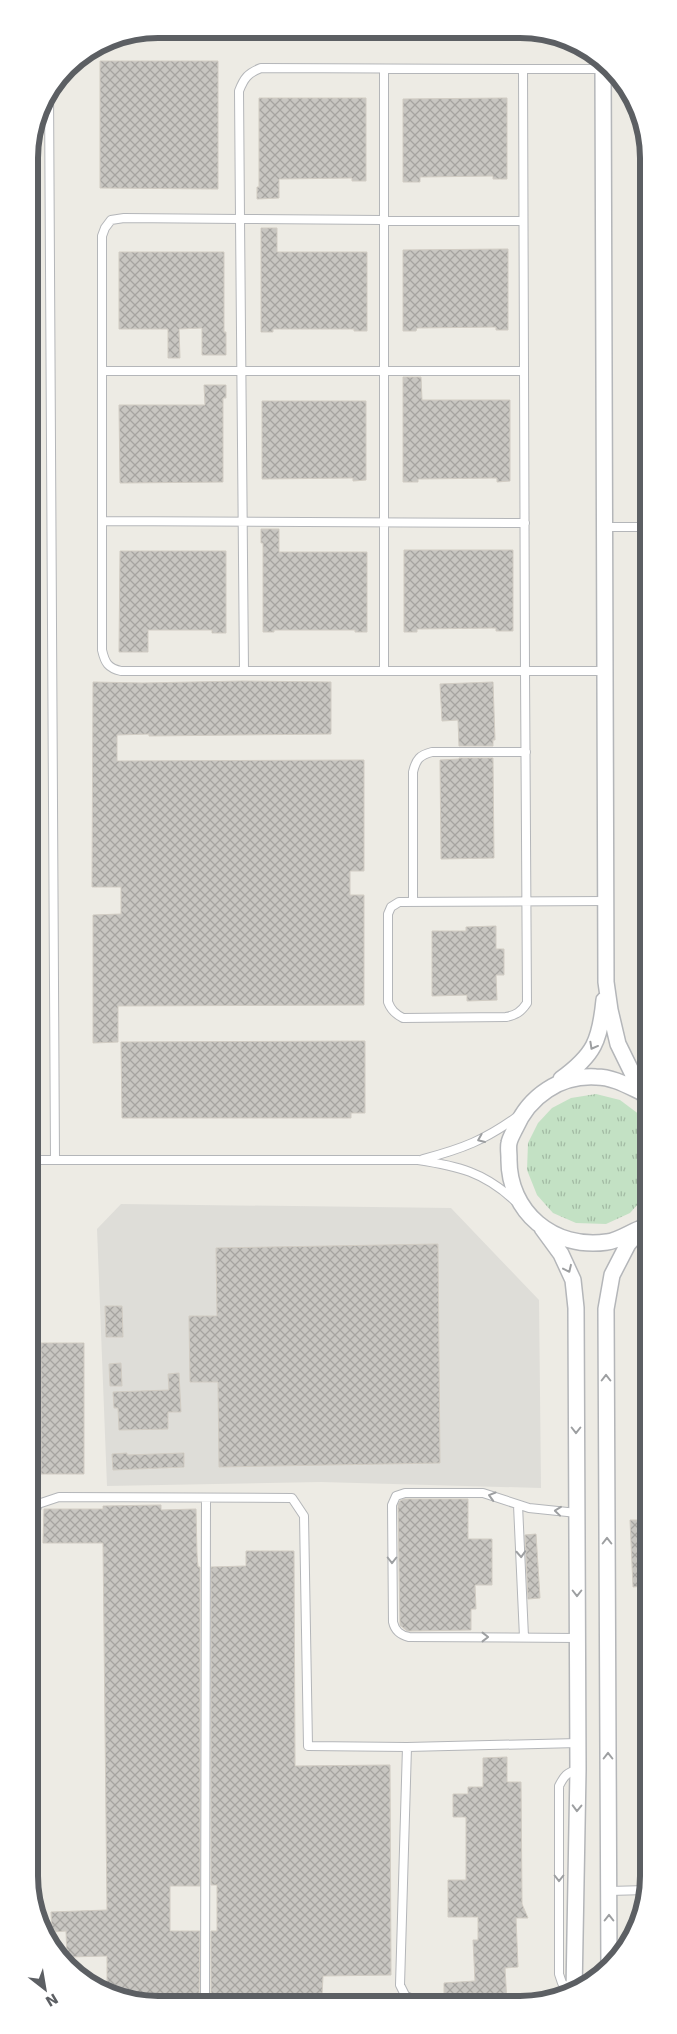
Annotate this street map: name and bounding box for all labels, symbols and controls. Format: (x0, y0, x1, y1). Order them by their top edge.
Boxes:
one-way arrow (589, 1040, 599, 1049)
one-way arrow (477, 1133, 486, 1144)
one-way arrow (561, 1264, 572, 1273)
one-way arrow (601, 1374, 611, 1382)
one-way arrow (571, 1426, 581, 1434)
one-way arrow (489, 1491, 497, 1501)
one-way arrow (554, 1506, 562, 1517)
one-way arrow (602, 1536, 612, 1544)
one-way arrow (515, 1550, 526, 1558)
one-way arrow (387, 1556, 397, 1564)
one-way arrow (572, 1589, 582, 1597)
one-way arrow (482, 1632, 489, 1642)
one-way arrow (603, 1751, 613, 1759)
one-way arrow (572, 1804, 583, 1812)
one-way arrow (554, 1874, 564, 1882)
one-way arrow (604, 1914, 614, 1922)
north arrow (20, 1964, 70, 2014)
text: N (43, 1990, 61, 2010)

